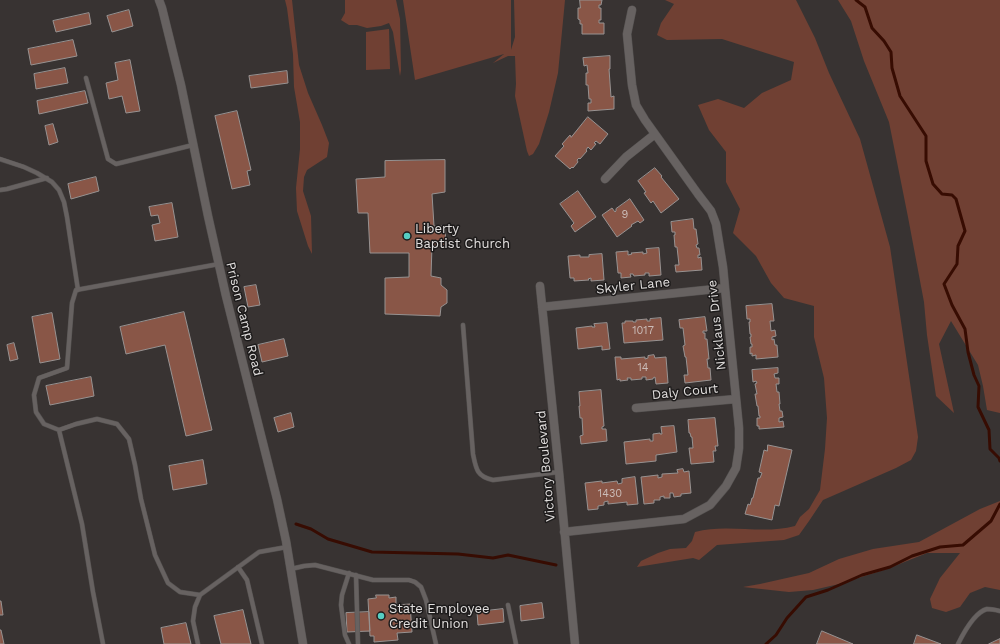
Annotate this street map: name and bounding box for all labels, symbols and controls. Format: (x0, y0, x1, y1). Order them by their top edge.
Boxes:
house number: 9 (622, 208, 628, 222)
place label: Liberty Baptist Church (415, 221, 510, 252)
marker: Liberty Baptist Church (402, 231, 412, 241)
street label: Prison Camp Road (222, 260, 266, 378)
street label: Skyler Lane (595, 274, 671, 298)
street label: Nicklaus Drive (705, 279, 729, 371)
house number: 1017 (632, 324, 654, 338)
house number: 14 (637, 361, 649, 375)
street label: Daly Court (651, 381, 719, 403)
street label: Victory Boulevard (533, 410, 559, 522)
house number: 1430 (598, 487, 622, 501)
place label: State Employee Credit Union (389, 601, 489, 632)
marker: State Employee Credit Union (376, 611, 386, 621)

